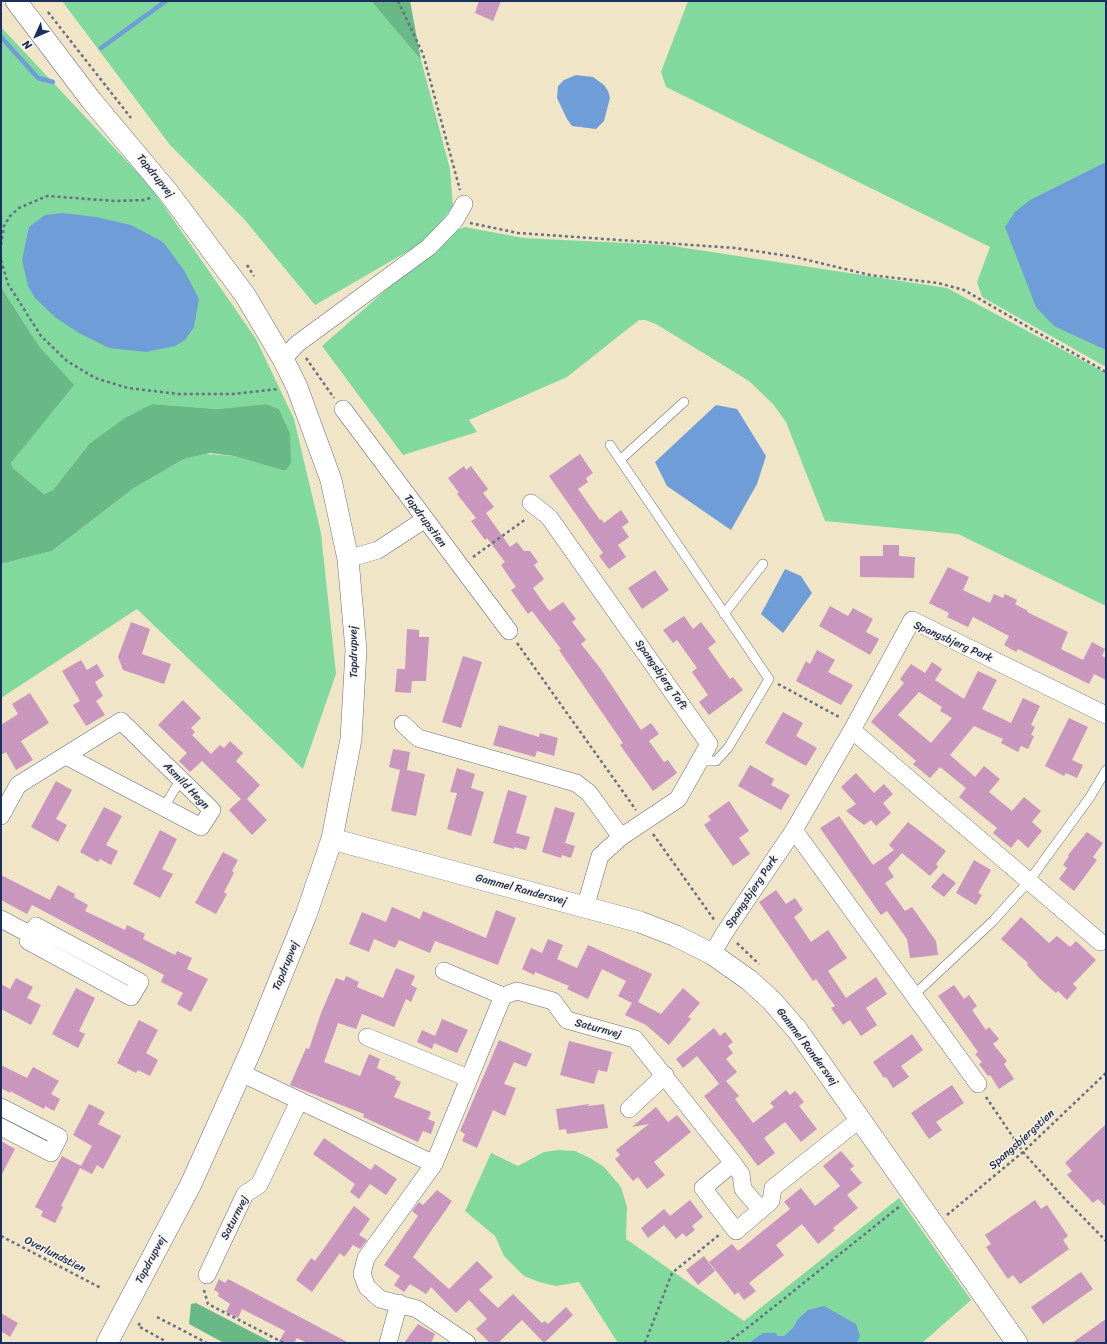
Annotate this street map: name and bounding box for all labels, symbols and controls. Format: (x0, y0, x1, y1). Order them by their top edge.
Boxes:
north arrow (16, 16, 56, 56)
text: N (18, 35, 37, 54)
street label: Tapdrupvej (133, 152, 177, 200)
street label: Tapdrupstien (401, 492, 449, 550)
street label: Spangsbjerg Park (911, 619, 995, 665)
street label: Tapdrupvej (347, 626, 361, 678)
street label: Spangsbjerg Toft (632, 637, 690, 713)
street label: Asmild Hegn (160, 760, 212, 812)
street label: Spangsbjerg Park (723, 853, 781, 931)
street label: Gammel Randersvej (474, 871, 568, 909)
street label: Tapdrupvej (270, 939, 302, 993)
street label: Gammel Randersvej (774, 1006, 840, 1088)
street label: Saturnvej (573, 1016, 623, 1042)
street label: Spangsbjergstien (987, 1107, 1057, 1173)
street label: Saturnvej (218, 1194, 252, 1242)
street label: Overlundstien (22, 1234, 88, 1276)
street label: Tapdrupvej (133, 1234, 169, 1286)

